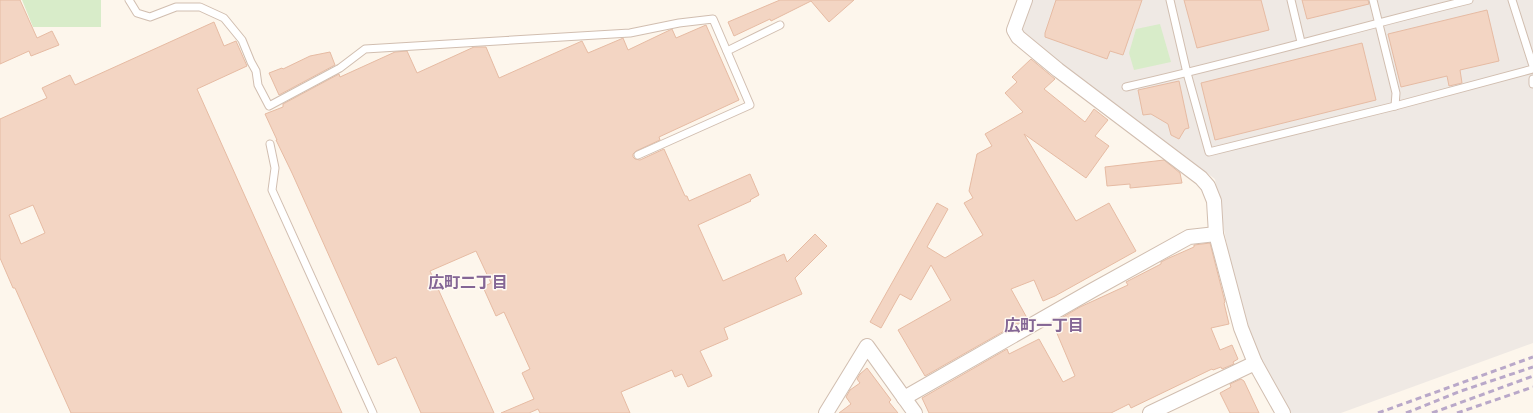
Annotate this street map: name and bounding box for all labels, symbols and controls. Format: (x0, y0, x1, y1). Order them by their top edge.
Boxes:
district label: 広町二丁目 (428, 273, 508, 292)
district label: 広町一丁目 (1004, 316, 1084, 335)

